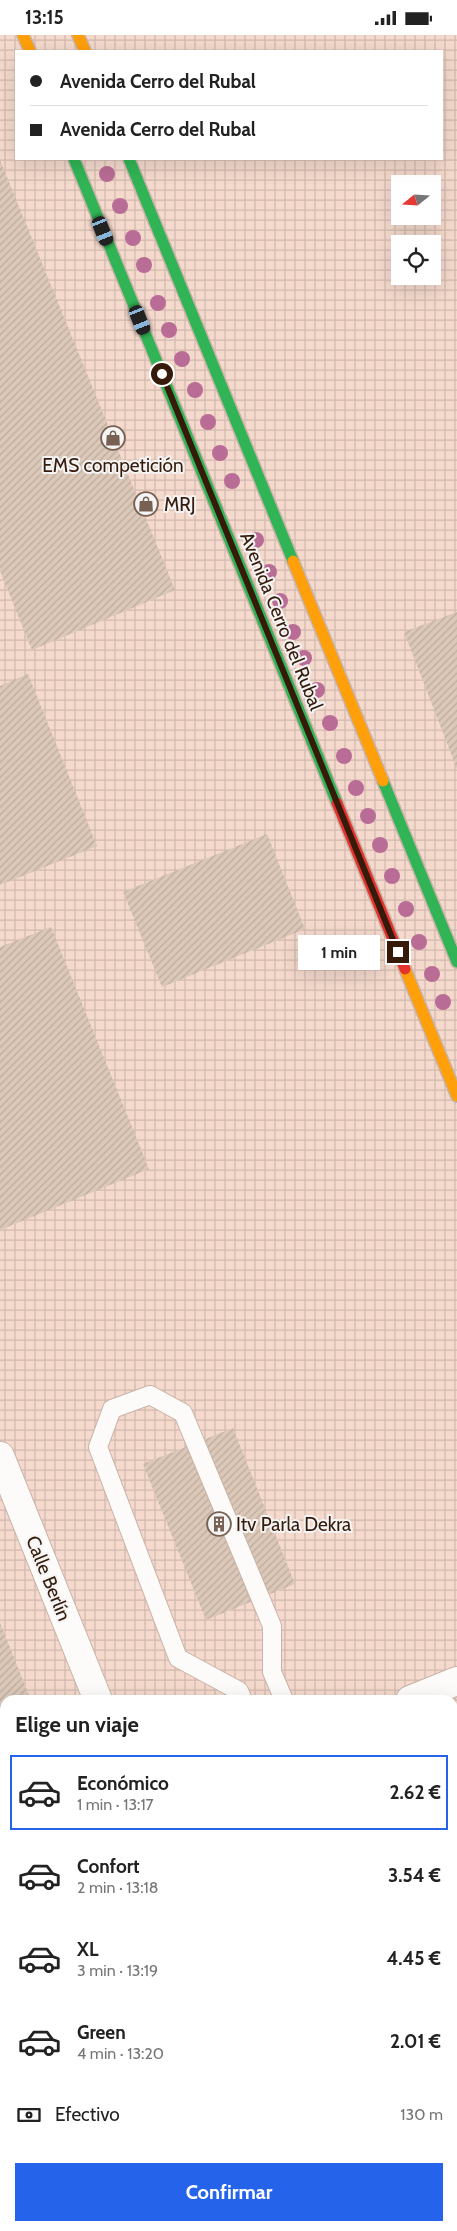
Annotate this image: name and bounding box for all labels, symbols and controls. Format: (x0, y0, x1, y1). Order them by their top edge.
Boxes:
text: 13:15 (25, 6, 64, 29)
text: Avenida Cerro del Rubal (60, 70, 256, 93)
text: Avenida Cerro del Rubal (60, 118, 256, 141)
north arrow (391, 175, 441, 225)
map controls (391, 175, 441, 285)
car (90, 214, 115, 248)
button: locate (391, 235, 441, 285)
car (127, 303, 152, 337)
route start (151, 363, 173, 385)
shop icon: EMS competición (100, 425, 126, 451)
place label: EMS competición (42, 454, 184, 477)
shop icon: MRJ (133, 491, 159, 517)
place label: MRJ (164, 493, 196, 516)
street label: Avenida Cerro del Rubal (235, 529, 328, 714)
callout: 1 min (298, 935, 380, 969)
route end (387, 941, 409, 963)
text: 1 min (321, 943, 357, 962)
building icon: Itv Parla Dekra (206, 1511, 232, 1537)
place label: Itv Parla Dekra (236, 1513, 351, 1536)
street label: Calle Berlín (21, 1532, 76, 1624)
text: Elige un viaje (15, 1711, 139, 1738)
icon: car (17, 1770, 62, 1815)
text: Económico (77, 1772, 169, 1795)
text: 2.62 € (390, 1781, 441, 1804)
text: 1 min · 13:17 (77, 1795, 154, 1814)
icon: car (17, 1853, 62, 1898)
text: Confort (77, 1855, 140, 1878)
text: 3.54 € (388, 1864, 441, 1887)
text: 2 min · 13:18 (77, 1878, 158, 1897)
icon: car (17, 1936, 62, 1981)
text: XL (77, 1938, 98, 1961)
text: 4.45 € (387, 1947, 441, 1970)
text: 3 min · 13:19 (77, 1961, 158, 1980)
icon: car (17, 2019, 62, 2064)
text: Green (77, 2021, 126, 2044)
text: 2.01 € (390, 2030, 441, 2053)
text: 4 min · 13:20 (77, 2044, 164, 2063)
icon: cash (15, 2101, 43, 2129)
text: Efectivo (55, 2103, 120, 2126)
text: 130 m (400, 2105, 443, 2124)
button: Confirmar (15, 2163, 443, 2221)

